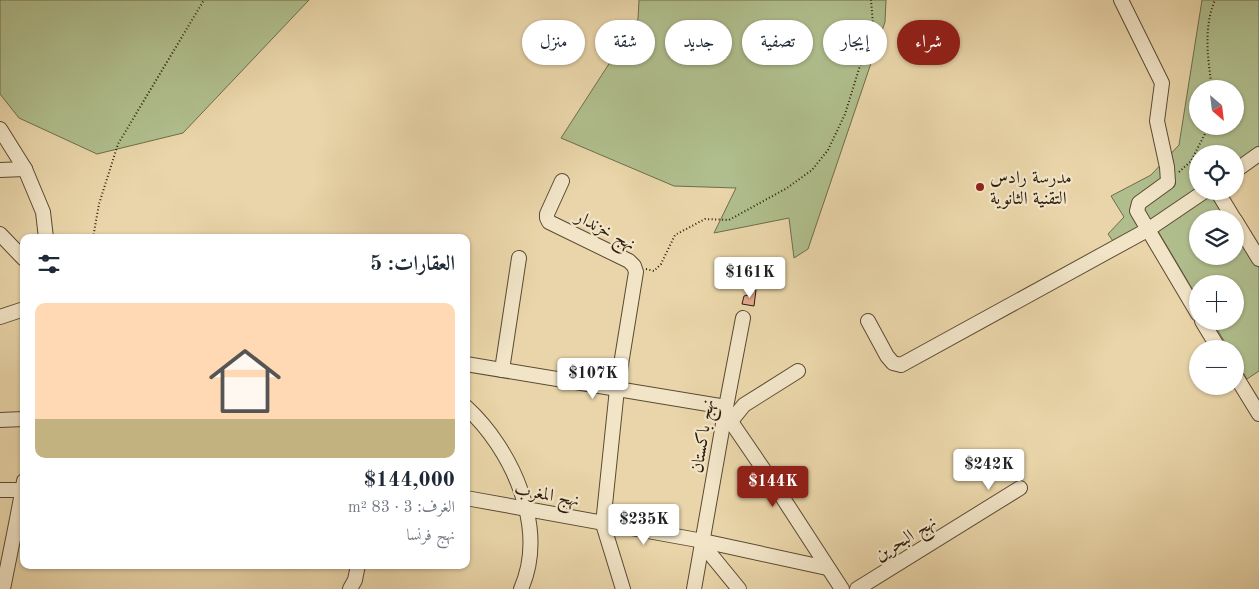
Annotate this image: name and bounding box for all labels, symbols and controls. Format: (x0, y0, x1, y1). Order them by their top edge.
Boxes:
chip: منزل (522, 20, 585, 65)
chip: شقة (595, 20, 655, 65)
chip: جديد (665, 20, 732, 65)
chip: تصفية (742, 20, 813, 65)
chip: إيجار (823, 20, 887, 65)
chip: شراء (897, 20, 960, 65)
north arrow (1189, 80, 1244, 135)
map controls (1189, 80, 1244, 395)
button: locate (1189, 145, 1244, 200)
place label: مدرسة رادس التقنية الثانوية (990, 169, 1072, 209)
marker: مدرسة رادس التقنية الثانوية (974, 181, 986, 193)
street label: نهج خزندار (568, 207, 638, 259)
button: layers (1189, 210, 1244, 265)
icon: filters (35, 250, 63, 278)
text: العقارات: 5 (370, 254, 455, 275)
pin: $161K (715, 256, 785, 299)
text: $161K (725, 265, 775, 281)
button: + (1189, 275, 1244, 330)
icon: home (200, 336, 290, 426)
button: − (1189, 340, 1244, 395)
pin: $107K (558, 358, 628, 400)
text: $107K (568, 366, 618, 382)
street label: نهج باكستان (688, 398, 724, 475)
pin: $242K (954, 448, 1024, 491)
text: $242K (964, 457, 1014, 473)
pin: $144K (738, 466, 808, 508)
text: $144,000 (364, 470, 455, 491)
text: $144K (748, 474, 798, 490)
street label: نهج المغرب (512, 480, 581, 516)
text: الغرف: 3 · 83 m² (348, 500, 455, 516)
pin: $235K (609, 504, 679, 546)
text: $235K (619, 512, 669, 528)
street label: نهج البحرين (872, 513, 943, 570)
text: نهج فرنسا (407, 528, 455, 544)

